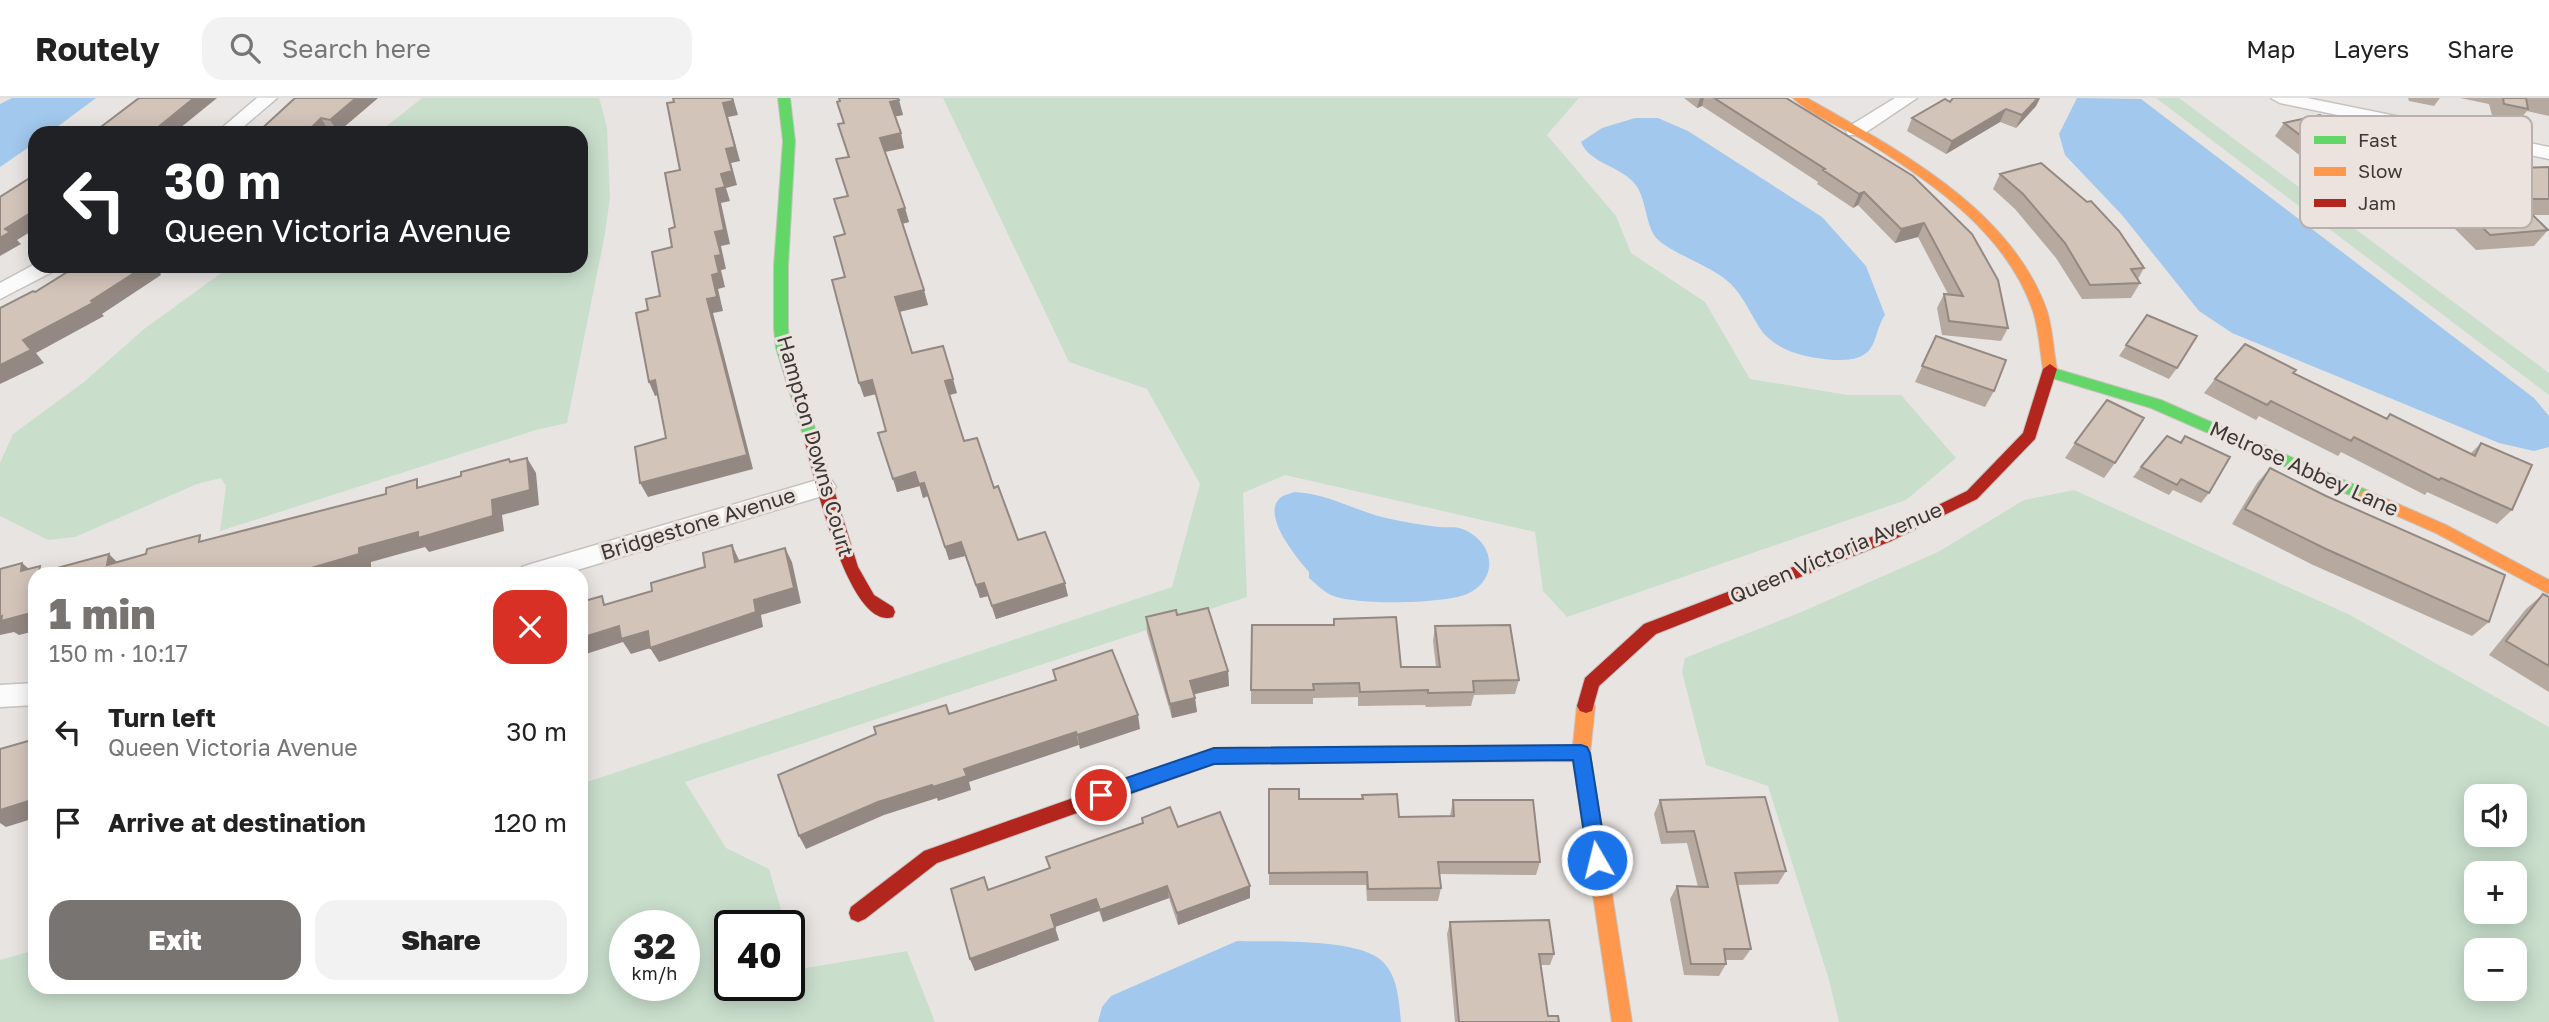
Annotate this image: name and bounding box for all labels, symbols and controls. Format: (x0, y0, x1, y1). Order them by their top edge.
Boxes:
search box (202, 17, 692, 80)
text: Routely (35, 29, 160, 68)
icon: search (226, 29, 264, 67)
text: Search here (282, 33, 431, 64)
text: Map (2246, 34, 2295, 63)
text: Layers (2333, 34, 2409, 63)
text: Share (2447, 34, 2514, 63)
legend (2300, 116, 2532, 228)
text: Fast (2358, 128, 2397, 151)
text: 30 m (164, 151, 281, 210)
icon: left (49, 154, 140, 245)
text: Slow (2358, 159, 2403, 182)
text: Jam (2358, 191, 2396, 214)
text: Queen Victoria Avenue (164, 211, 511, 249)
street label: Hampton Downs Court (772, 332, 860, 559)
street label: Melrose Abbey Lane (2206, 415, 2403, 521)
street label: Bridgestone Avenue (597, 481, 798, 565)
street label: Queen Victoria Avenue (1726, 496, 1946, 609)
text: 1 min (49, 588, 156, 638)
button: close (493, 590, 567, 664)
text: 150 m · 10:17 (49, 639, 188, 667)
text: Turn left (108, 702, 216, 733)
icon: left (49, 713, 87, 751)
text: 30 m (506, 716, 567, 747)
text: Queen Victoria Avenue (108, 733, 358, 761)
pin (1071, 765, 1131, 825)
icon: arrive (1082, 776, 1120, 814)
map controls (2464, 784, 2527, 1001)
button: sound (2464, 784, 2527, 847)
icon: arrive (49, 804, 87, 842)
text: Arrive at destination (108, 807, 366, 838)
text: 120 m (494, 807, 567, 838)
position arrow (1560, 823, 1634, 897)
button: + (2464, 861, 2527, 924)
button: Exit (49, 900, 301, 980)
button: Share (315, 900, 567, 980)
speed limit sign: 40 (714, 910, 805, 1001)
text: 32 (633, 925, 676, 967)
button: − (2464, 938, 2527, 1001)
text: km/h (632, 962, 677, 984)

